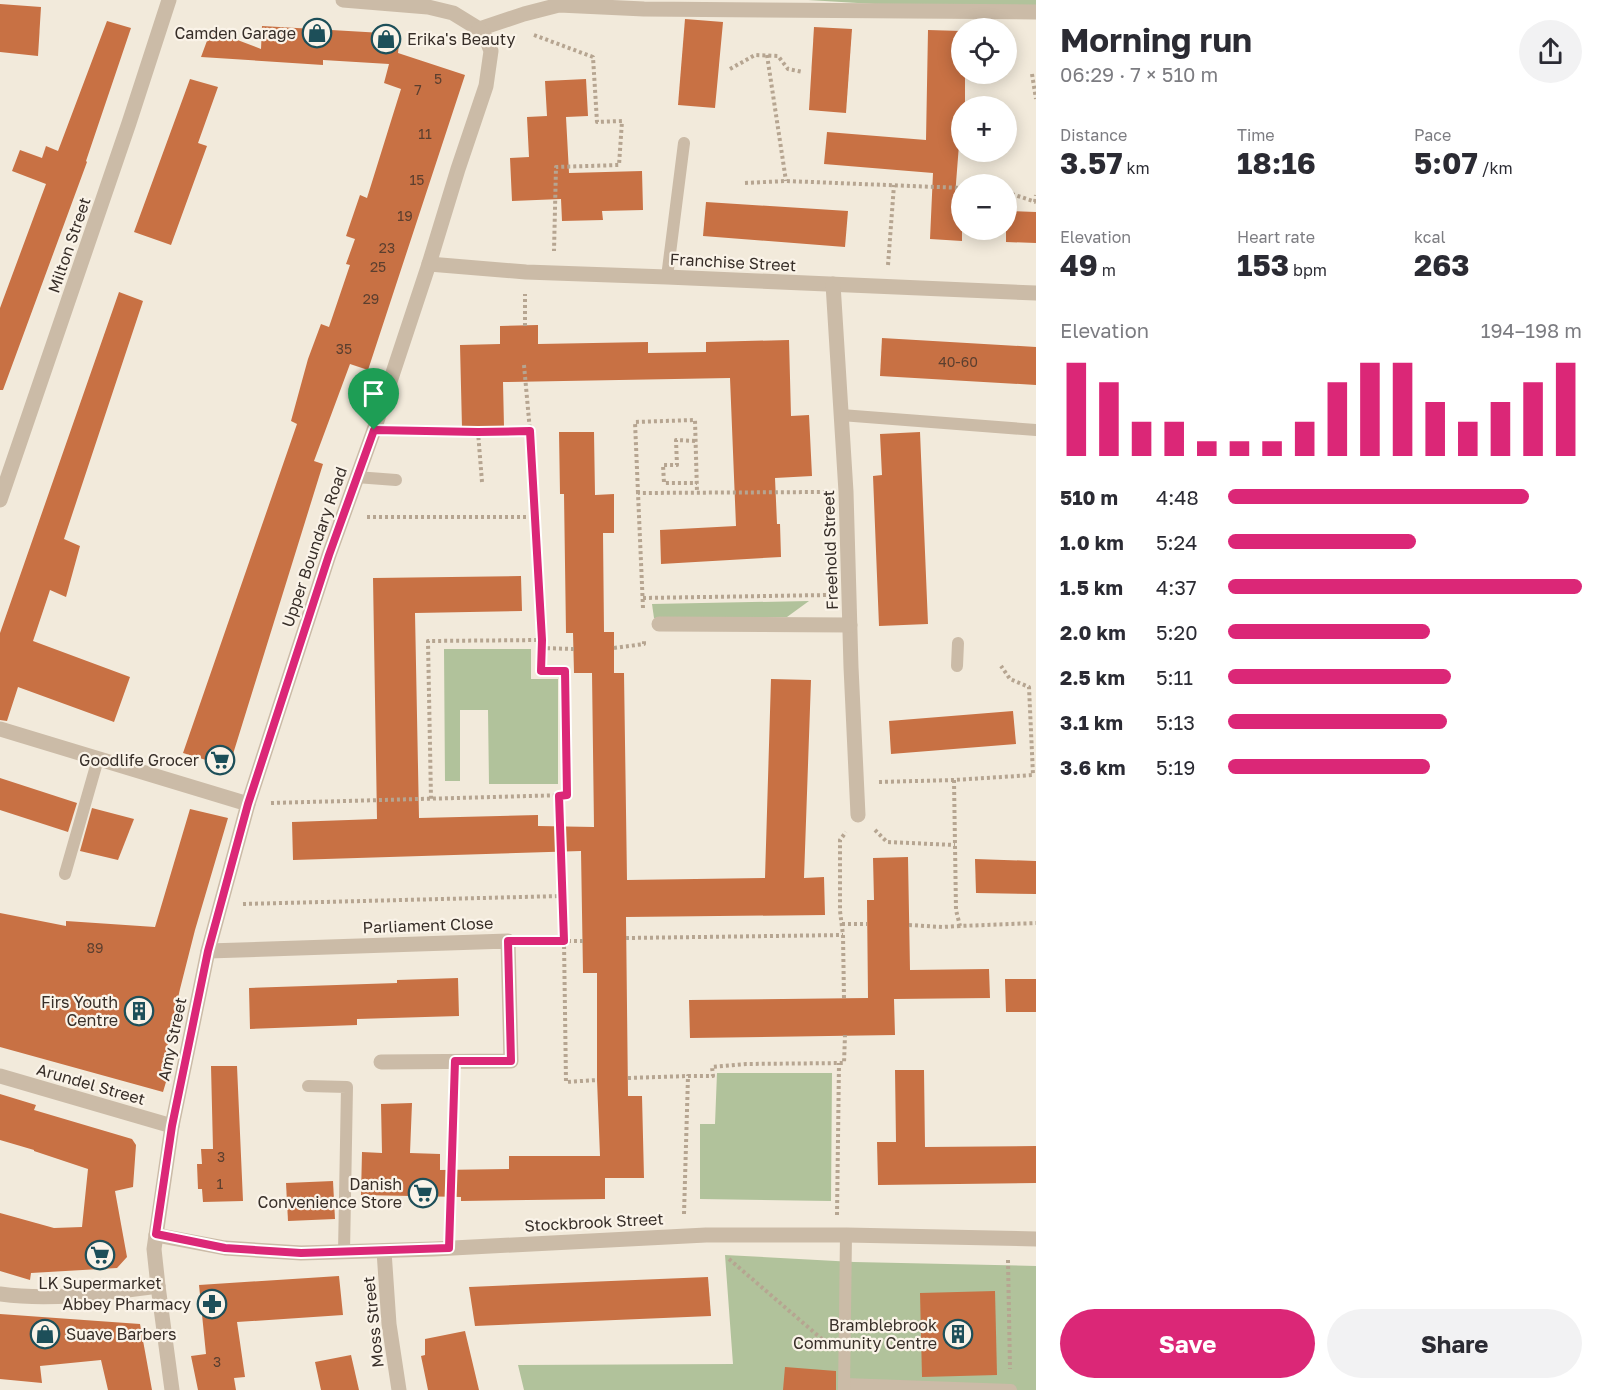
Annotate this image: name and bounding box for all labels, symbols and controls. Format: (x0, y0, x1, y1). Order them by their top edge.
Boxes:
shop icon: Camden Garage (301, 17, 333, 49)
map controls (951, 18, 1017, 240)
button: locate (951, 18, 1017, 84)
text: Morning run (1060, 20, 1252, 59)
button: share (1519, 20, 1582, 83)
place label: Camden Garage (174, 23, 296, 43)
shop icon: Erika's Beauty (370, 23, 402, 55)
place label: Erika's Beauty (407, 29, 515, 49)
text: 06:29 · 7 × 510 m (1060, 62, 1218, 86)
house number: 5 (434, 70, 442, 87)
house number: 7 (414, 81, 422, 98)
button: + (951, 96, 1017, 162)
house number: 11 (418, 125, 432, 142)
text: Distance (1060, 125, 1127, 145)
text: Time (1237, 125, 1275, 145)
text: Pace (1414, 125, 1451, 145)
text: 3.57 (1060, 145, 1123, 181)
text: 18:16 (1237, 145, 1316, 181)
text: 5:07 (1414, 145, 1478, 181)
text: km (1123, 158, 1150, 178)
text: /km (1478, 158, 1513, 178)
house number: 15 (410, 171, 424, 188)
button: − (951, 174, 1017, 240)
street label: Milton Street (43, 194, 95, 296)
house number: 19 (397, 207, 413, 224)
text: Elevation (1060, 227, 1131, 247)
text: Heart rate (1237, 227, 1315, 247)
text: kcal (1414, 227, 1446, 247)
house number: 23 (379, 239, 395, 256)
text: 49 (1060, 247, 1098, 283)
text: 153 (1237, 247, 1289, 283)
text: 263 (1414, 247, 1470, 283)
street label: Franchise Street (669, 249, 797, 275)
house number: 25 (370, 258, 386, 275)
text: m (1098, 260, 1116, 280)
text: bpm (1289, 260, 1327, 280)
house number: 29 (363, 290, 379, 307)
text: Elevation (1060, 318, 1149, 342)
text: 194–198 m (1481, 318, 1582, 342)
house number: 35 (336, 340, 352, 357)
house number: 40-60 (938, 353, 978, 370)
pin (348, 368, 399, 430)
icon: arrive (357, 377, 390, 410)
street label: Upper Boundary Road (277, 464, 351, 630)
text: 510 m (1060, 485, 1118, 509)
text: 4:48 (1156, 485, 1199, 509)
street label: Freehold Street (818, 490, 842, 610)
text: 1.0 km (1060, 530, 1124, 554)
text: 5:24 (1156, 530, 1197, 554)
text: 1.5 km (1060, 575, 1123, 599)
text: 4:37 (1156, 575, 1197, 599)
text: 2.0 km (1060, 620, 1126, 644)
text: 5:20 (1156, 620, 1198, 644)
text: 2.5 km (1060, 665, 1125, 689)
text: 5:11 (1156, 665, 1193, 689)
text: 3.1 km (1060, 710, 1123, 734)
text: 5:13 (1156, 710, 1195, 734)
supermarket icon: Goodlife Grocer (204, 744, 236, 776)
place label: Goodlife Grocer (79, 750, 199, 770)
text: 3.6 km (1060, 755, 1125, 779)
text: 5:19 (1156, 755, 1195, 779)
street label: Parliament Close (362, 913, 494, 937)
house number: 89 (86, 939, 104, 956)
place label: Firs Youth Centre (41, 992, 118, 1030)
building icon: Firs Youth Centre (123, 995, 155, 1027)
street label: Amy Street (153, 995, 191, 1083)
street label: Arundel Street (34, 1059, 148, 1109)
house number: 3 (217, 1148, 225, 1165)
place label: Danish Convenience Store (258, 1174, 402, 1212)
house number: 1 (217, 1175, 224, 1192)
supermarket icon: Danish Convenience Store (407, 1177, 439, 1209)
street label: Stockbrook Street (524, 1208, 664, 1236)
supermarket icon: LK Supermarket (84, 1239, 116, 1271)
place label: LK Supermarket (38, 1273, 162, 1293)
street label: Moss Street (358, 1275, 388, 1369)
pharmacy icon: Abbey Pharmacy (196, 1288, 228, 1320)
place label: Abbey Pharmacy (63, 1294, 191, 1314)
button: Save (1060, 1309, 1315, 1378)
button: Share (1327, 1309, 1582, 1378)
place label: Bramblebrook Community Centre (793, 1315, 937, 1353)
shop icon: Suave Barbers (29, 1318, 61, 1350)
building icon: Bramblebrook Community Centre (942, 1318, 974, 1350)
place label: Suave Barbers (66, 1324, 176, 1344)
house number: 3 (213, 1353, 221, 1370)

